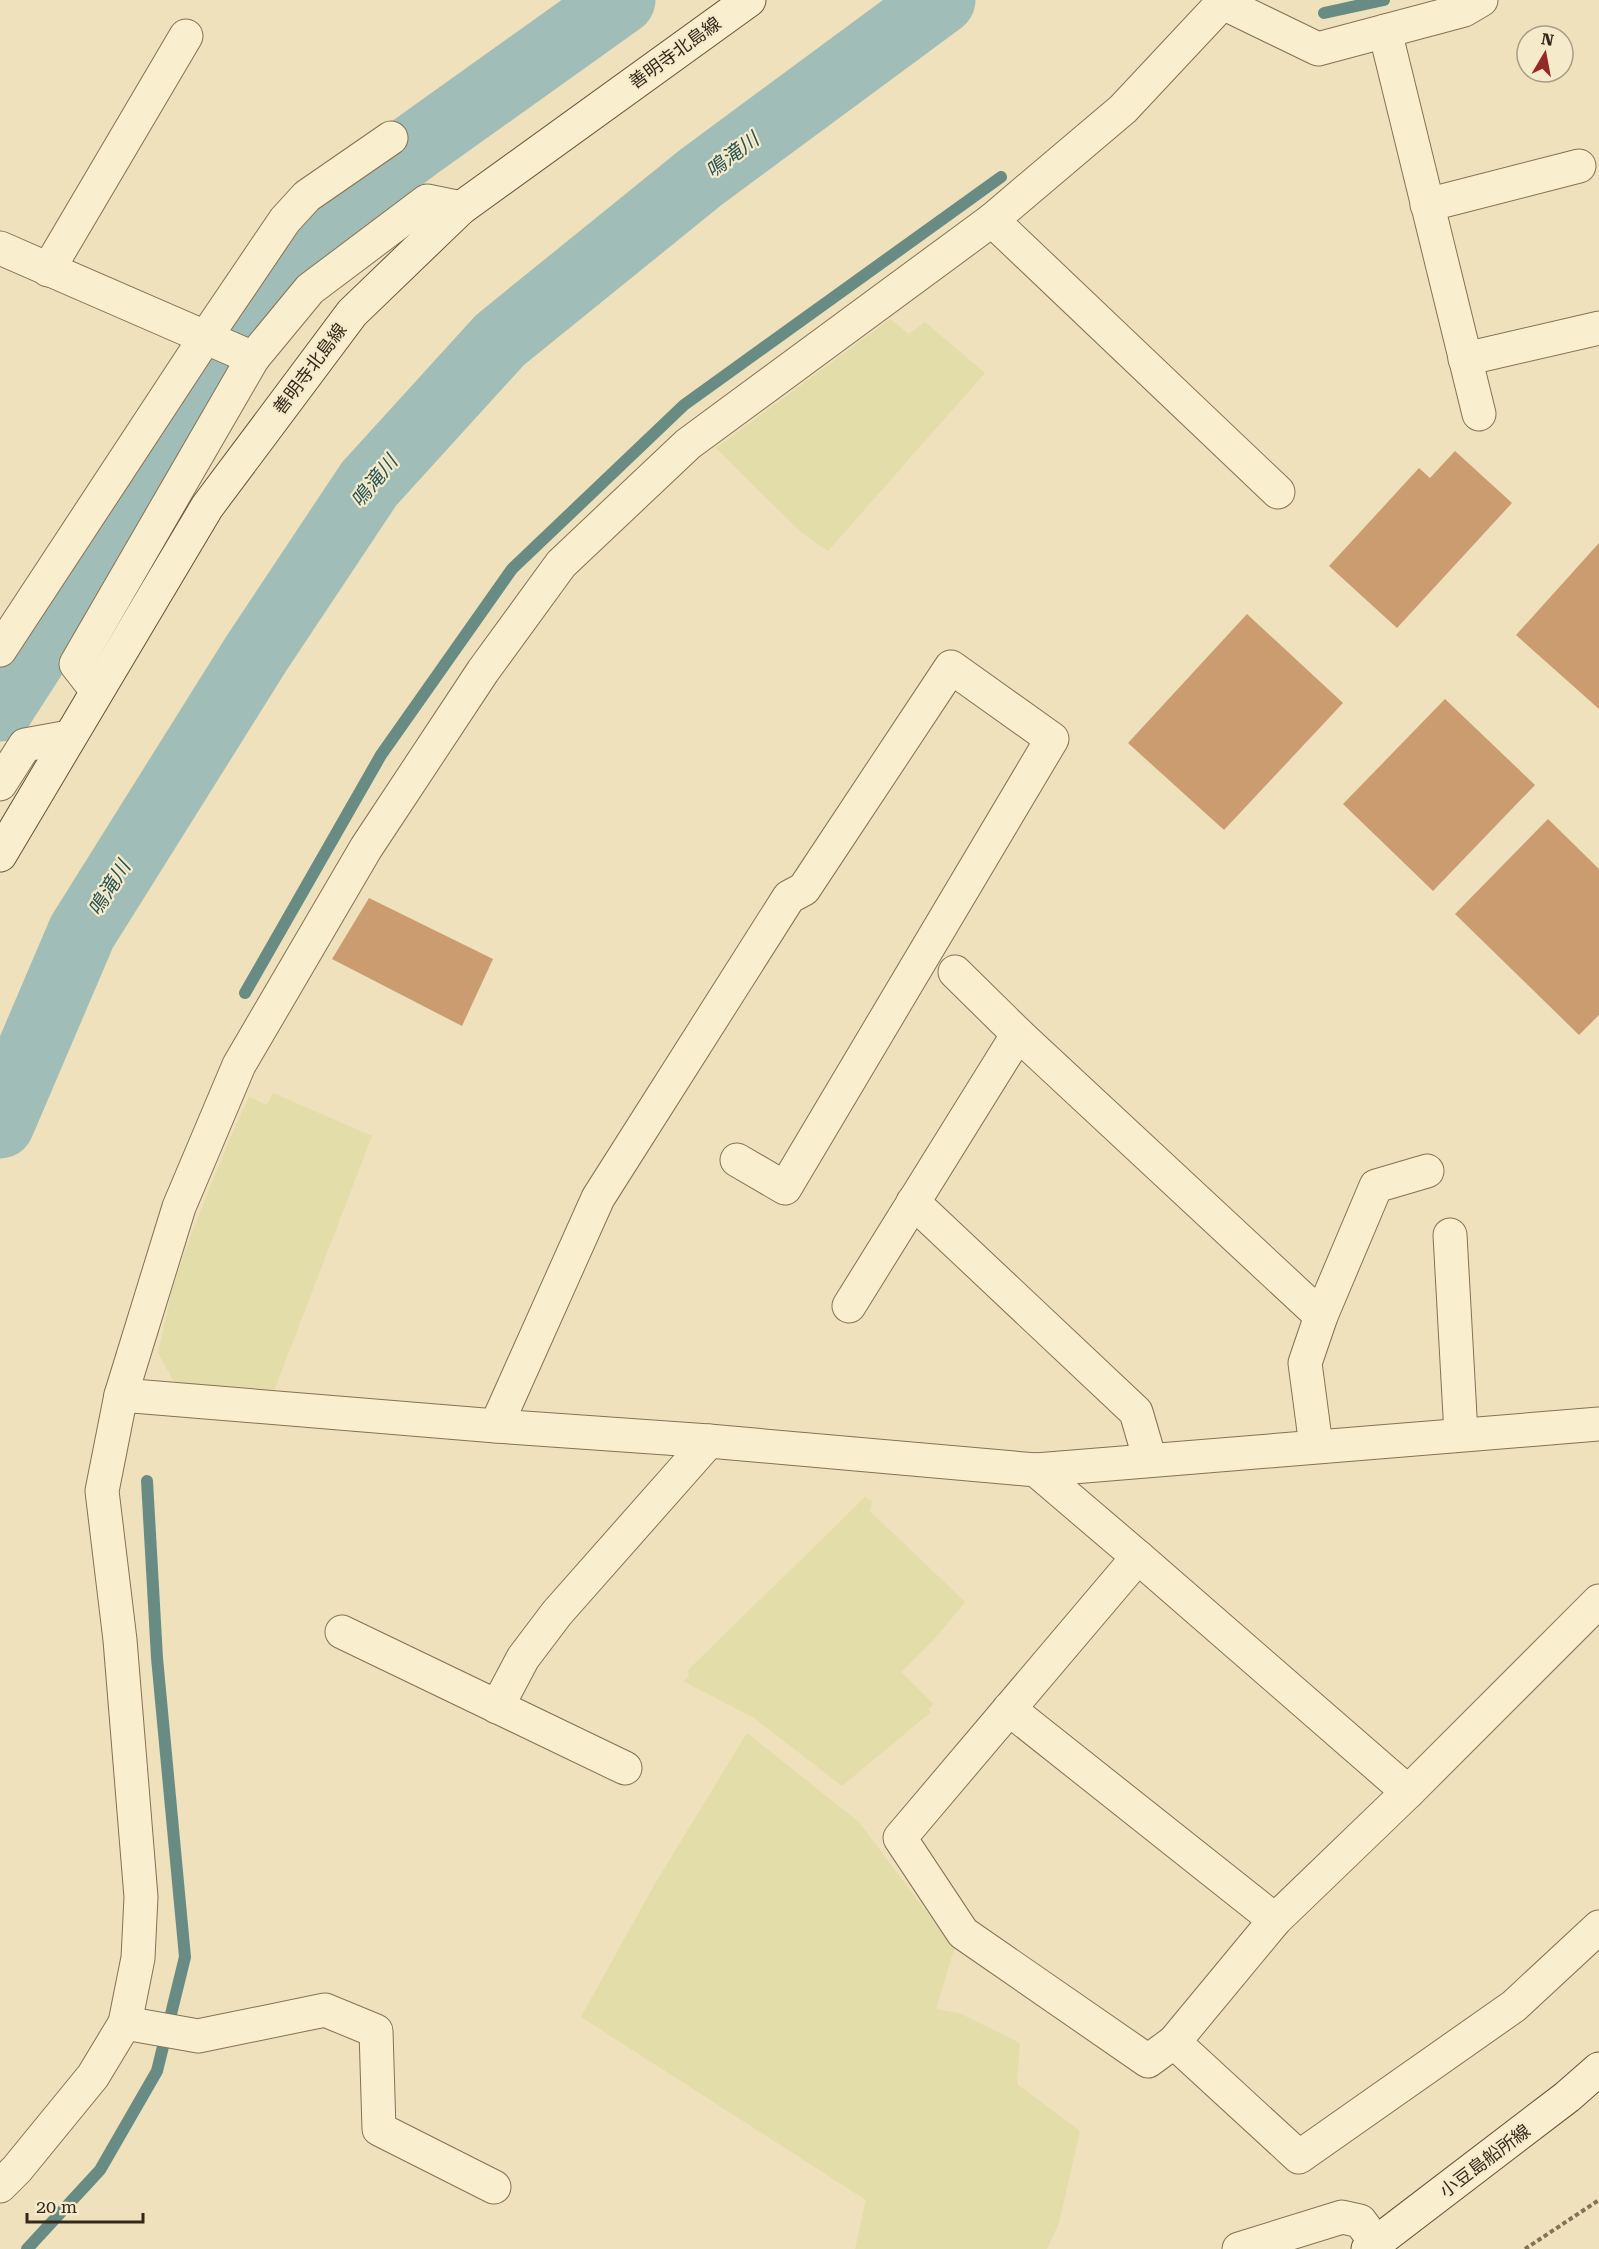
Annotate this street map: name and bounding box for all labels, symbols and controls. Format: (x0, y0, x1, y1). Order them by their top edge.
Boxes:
street label: 善明寺北島線 (625, 12, 725, 93)
north arrow (1515, 24, 1575, 84)
text: N (1540, 29, 1555, 50)
water label: 鳴滝川 (701, 126, 765, 183)
street label: 善明寺北島線 (269, 319, 350, 418)
water label: 鳴滝川 (346, 449, 403, 512)
water label: 鳴滝川 (83, 855, 136, 920)
street label: 小豆島船所線 (1435, 2120, 1534, 2201)
scale bar (27, 2186, 142, 2224)
text: 20 m (36, 2196, 77, 2217)

